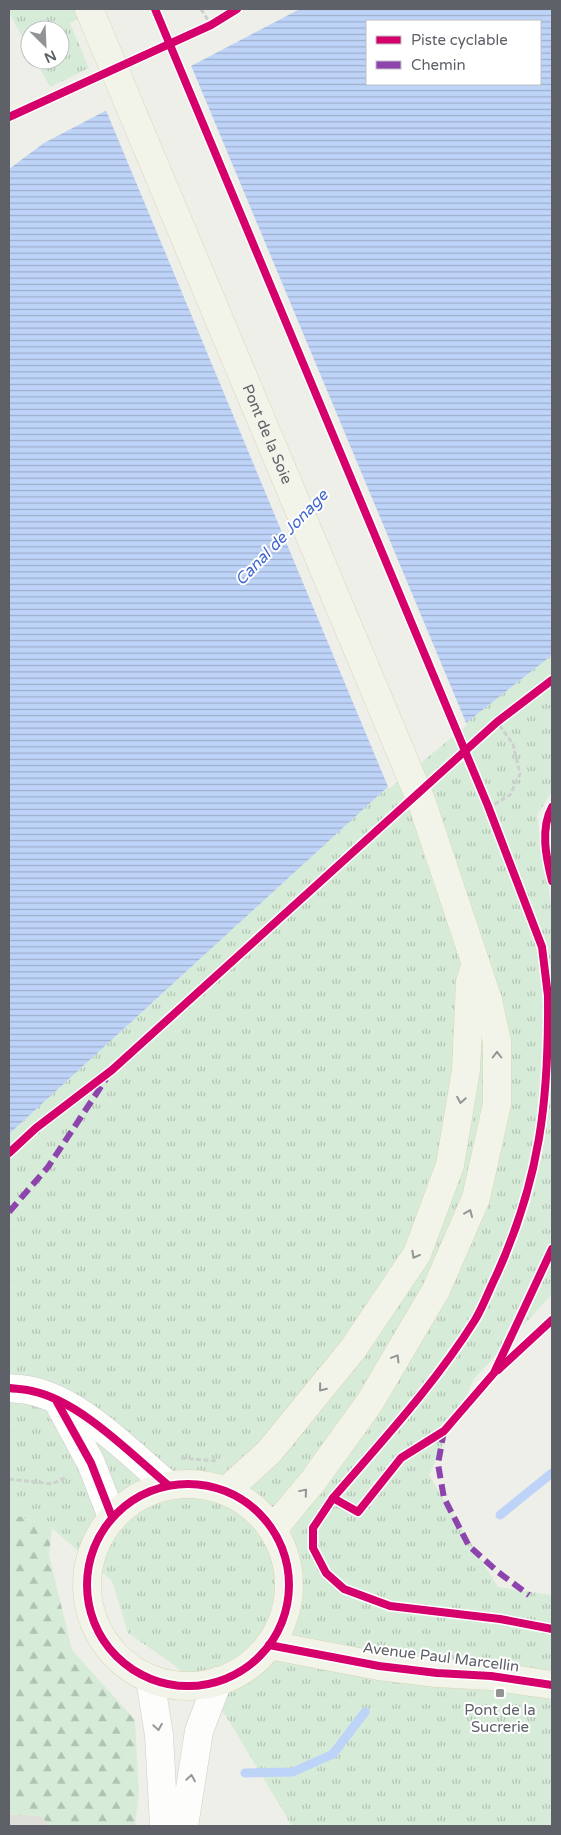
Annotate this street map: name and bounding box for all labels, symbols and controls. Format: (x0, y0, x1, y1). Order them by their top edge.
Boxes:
north arrow (20, 20, 70, 70)
legend (366, 20, 541, 85)
text: Piste cyclable (411, 31, 508, 49)
text: N (41, 46, 59, 66)
text: Chemin (411, 56, 466, 74)
street label: Pont de la Soie (238, 382, 296, 487)
water label: Canal de Jonage (231, 485, 333, 590)
one-way arrow (492, 1050, 502, 1058)
one-way arrow (456, 1096, 466, 1105)
one-way arrow (462, 1209, 473, 1218)
one-way arrow (411, 1250, 421, 1259)
one-way arrow (389, 1355, 399, 1364)
one-way arrow (319, 1382, 327, 1391)
one-way arrow (298, 1488, 307, 1497)
street label: Avenue Paul Marcellin (362, 1638, 520, 1676)
marker: Pont de la Sucrerie (494, 1687, 506, 1699)
place label: Pont de la Sucrerie (464, 1701, 536, 1736)
one-way arrow (153, 1723, 163, 1731)
one-way arrow (186, 1774, 196, 1782)

